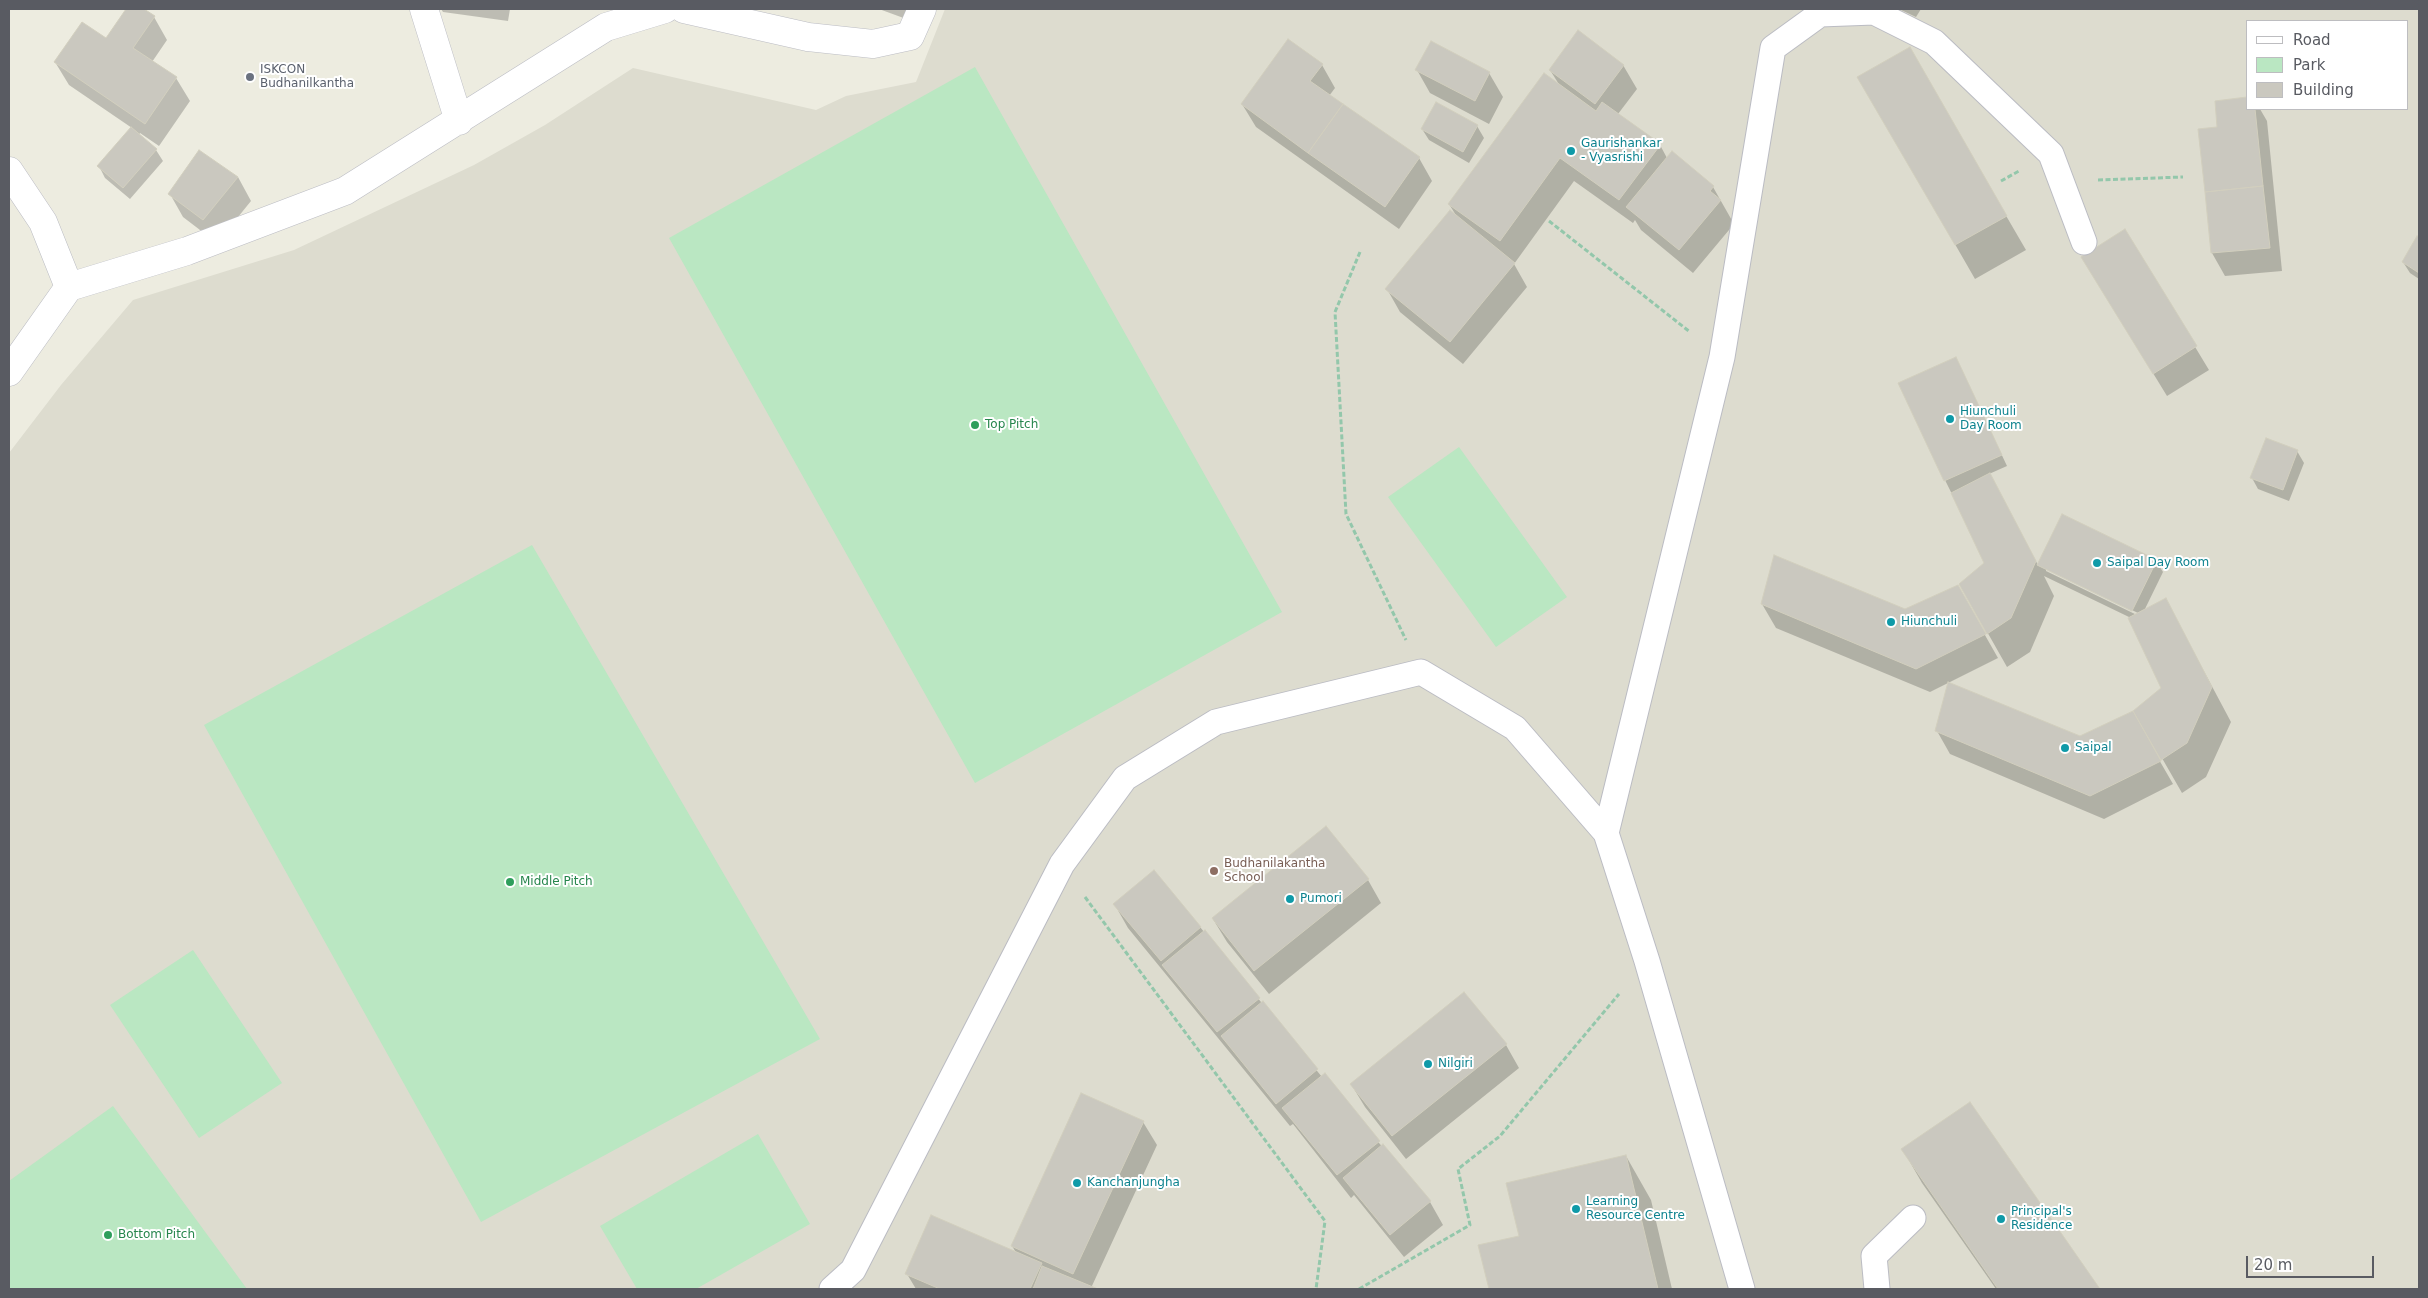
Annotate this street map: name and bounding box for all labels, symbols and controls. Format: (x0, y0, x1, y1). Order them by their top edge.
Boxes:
legend (2246, 20, 2408, 110)
text: Road (2293, 31, 2331, 49)
text: Park (2293, 56, 2325, 74)
place label: ISKCON Budhanilkantha (260, 63, 354, 91)
marker: ISKCON Budhanilkantha (244, 71, 256, 83)
text: Building (2293, 81, 2354, 99)
place label: Gaurishankar - Vyasrishi (1581, 137, 1661, 165)
marker: Gaurishankar - Vyasrishi (1565, 145, 1577, 157)
place label: Hiunchuli Day Room (1960, 405, 2022, 433)
marker: Hiunchuli Day Room (1944, 413, 1956, 425)
place label: Top Pitch (985, 418, 1038, 432)
marker: Top Pitch (969, 419, 981, 431)
place label: Saipal Day Room (2107, 556, 2209, 570)
marker: Saipal Day Room (2091, 557, 2103, 569)
place label: Hiunchuli (1901, 615, 1957, 629)
marker: Hiunchuli (1885, 616, 1897, 628)
place label: Saipal (2075, 741, 2112, 755)
marker: Saipal (2059, 742, 2071, 754)
place label: Budhanilakantha School (1224, 857, 1325, 885)
marker: Budhanilakantha School (1208, 865, 1220, 877)
place label: Middle Pitch (520, 875, 593, 889)
marker: Middle Pitch (504, 876, 516, 888)
place label: Pumori (1300, 892, 1342, 906)
marker: Pumori (1284, 893, 1296, 905)
place label: Nilgiri (1438, 1057, 1473, 1071)
marker: Nilgiri (1422, 1058, 1434, 1070)
place label: Kanchanjungha (1087, 1176, 1180, 1190)
marker: Kanchanjungha (1071, 1177, 1083, 1189)
place label: Learning Resource Centre (1586, 1195, 1685, 1223)
marker: Learning Resource Centre (1570, 1203, 1582, 1215)
place label: Principal's Residence (2011, 1205, 2072, 1233)
marker: Principal's Residence (1995, 1213, 2007, 1225)
place label: Bottom Pitch (118, 1228, 195, 1242)
marker: Bottom Pitch (102, 1229, 114, 1241)
scale bar (2248, 1246, 2376, 1278)
text: 20 m (2254, 1256, 2292, 1274)

